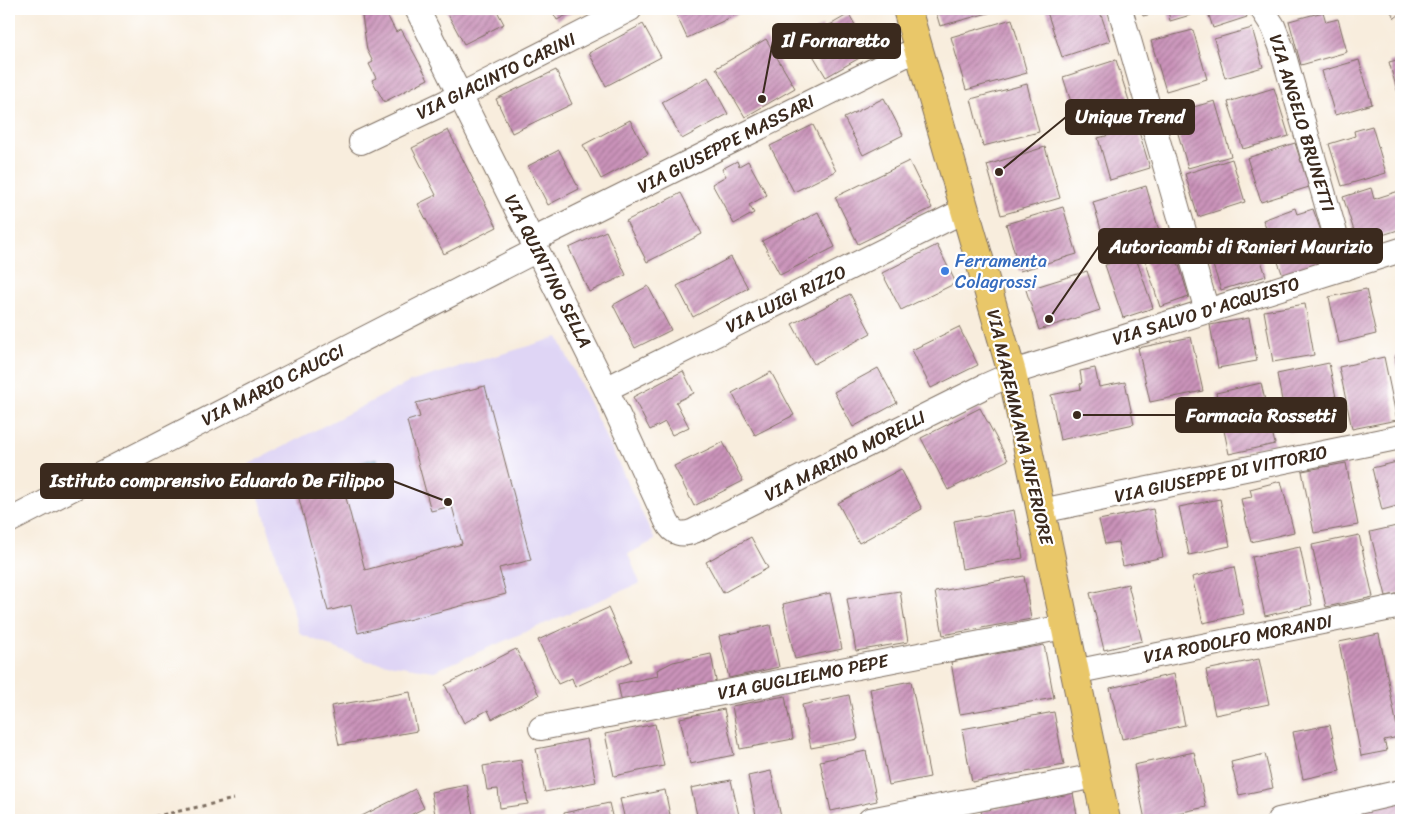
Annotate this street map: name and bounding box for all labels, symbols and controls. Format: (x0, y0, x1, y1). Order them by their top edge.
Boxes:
street label: VIA GIACINTO CARINI (410, 23, 582, 129)
callout: Il Fornaretto (773, 24, 900, 58)
text: Il Fornaretto (781, 24, 890, 57)
street label: VIA ANGELO BRUNETTI (1260, 30, 1344, 216)
street label: VIA GIUSEPPE MASSARI (632, 85, 821, 203)
callout: Unique Trend (1066, 100, 1194, 134)
text: Unique Trend (1076, 100, 1186, 133)
street label: VIA QUINTINO SELLA (495, 188, 601, 354)
callout: Autoricambi di Ranieri Maurizio (1099, 229, 1382, 263)
text: Autoricambi di Ranieri Maurizio (1108, 230, 1373, 263)
place label: Ferramenta Colagrossi (955, 245, 1047, 298)
street label: VIA LUIGI RIZZO (720, 256, 852, 342)
marker: Ferramenta Colagrossi (939, 265, 951, 277)
street label: VIA SALVO D'ACQUISTO (1108, 267, 1304, 355)
street label: VIA MAREMMANA INFERIORE (977, 306, 1063, 549)
street label: VIA MARIO CAUCCI (195, 335, 351, 435)
callout: Farmacia Rossetti (1176, 398, 1346, 432)
text: Farmacia Rossetti (1185, 399, 1338, 432)
street label: VIA MARINO MORELLI (758, 401, 932, 511)
street label: VIA GIUSEPPE DI VITTORIO (1111, 436, 1331, 512)
callout: Istituto comprensivo Eduardo De Filippo (41, 464, 393, 498)
text: Istituto comprensivo Eduardo De Filippo (49, 464, 384, 497)
street label: VIA RODOLFO MORANDI (1141, 605, 1336, 673)
street label: VIA GUGLIELMO PEPE (715, 645, 892, 709)

